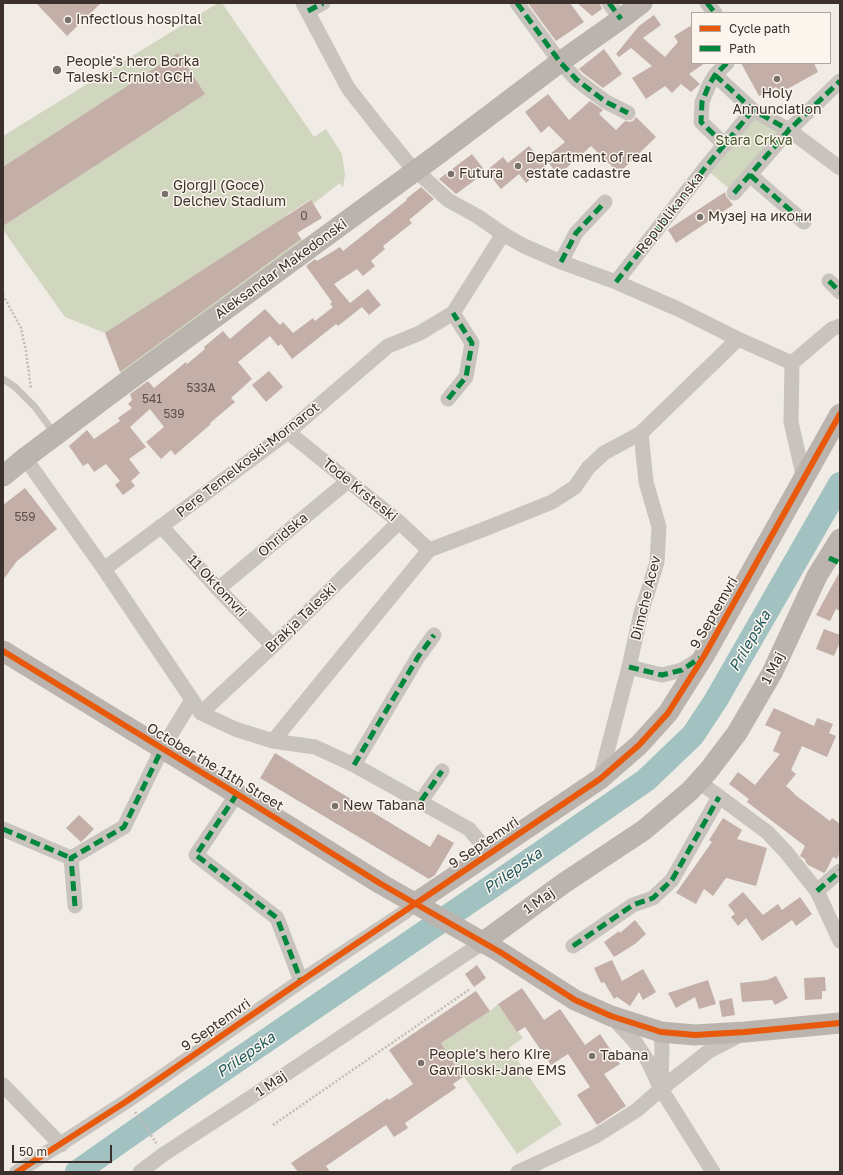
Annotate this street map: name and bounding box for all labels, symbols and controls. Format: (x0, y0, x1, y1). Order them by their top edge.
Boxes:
place label: Infectious hospital (76, 12, 202, 28)
legend (691, 12, 831, 64)
marker: Infectious hospital (63, 15, 73, 25)
text: Cycle path (729, 21, 790, 36)
text: Path (729, 41, 756, 56)
place label: People's hero Borka Taleski-Crniot GCH (66, 54, 199, 86)
marker: People's hero Borka Taleski-Crniot GCH (51, 64, 63, 76)
marker: Holy Annunciation (772, 74, 782, 84)
place label: Holy Annunciation (732, 86, 822, 118)
park label: Stara Crkva (715, 133, 793, 149)
place label: Department of real estate cadastre (526, 150, 653, 182)
marker: Department of real estate cadastre (513, 161, 523, 171)
place label: Futura (459, 166, 503, 182)
marker: Futura (446, 169, 456, 179)
street label: Republikanska (633, 169, 707, 257)
place label: Gjorgji (Goce) Delchev Stadium (173, 178, 286, 210)
marker: Gjorgji (Goce) Delchev Stadium (160, 189, 170, 199)
house number: 0 (300, 209, 308, 223)
place label: Музеј на икони (708, 209, 812, 225)
marker: Музеј на икони (695, 212, 705, 222)
street label: Aleksandar Makedonski (212, 215, 350, 323)
house number: 533А (186, 381, 216, 395)
house number: 541 (142, 392, 162, 406)
street label: Pere Temelkoski-Mornarot (173, 399, 323, 521)
house number: 539 (163, 407, 185, 421)
street label: Tode Krsteski (319, 455, 401, 525)
street label: Ohridska (255, 509, 311, 561)
house number: 559 (14, 510, 36, 524)
street label: 11 Oktomvri (184, 551, 250, 621)
street label: Dimche Acev (627, 554, 665, 642)
street label: 9 Septemvri (687, 574, 741, 652)
street label: Brakja Taleski (262, 580, 340, 656)
water label: Prilepska (725, 607, 775, 675)
street label: 1 Maj (758, 649, 788, 687)
street label: October the 11th Street (144, 720, 286, 814)
place label: New Tabana (343, 798, 425, 814)
marker: New Tabana (330, 801, 340, 811)
street label: 9 Septemvri (446, 814, 522, 872)
water label: Prilepska (480, 844, 546, 898)
street label: 1 Maj (520, 884, 558, 918)
street label: 9 Septemvri (178, 995, 254, 1055)
water label: Prilepska (213, 1028, 279, 1082)
place label: People's hero Kire Gavriloski-Jane EMS (429, 1047, 566, 1080)
place label: Tabana (600, 1048, 648, 1064)
marker: Tabana (587, 1051, 597, 1061)
marker: People's hero Kire Gavriloski-Jane EMS (416, 1058, 426, 1068)
street label: 1 Maj (252, 1068, 290, 1100)
scale bar (14, 1137, 114, 1163)
text: 50 m (19, 1144, 47, 1159)

